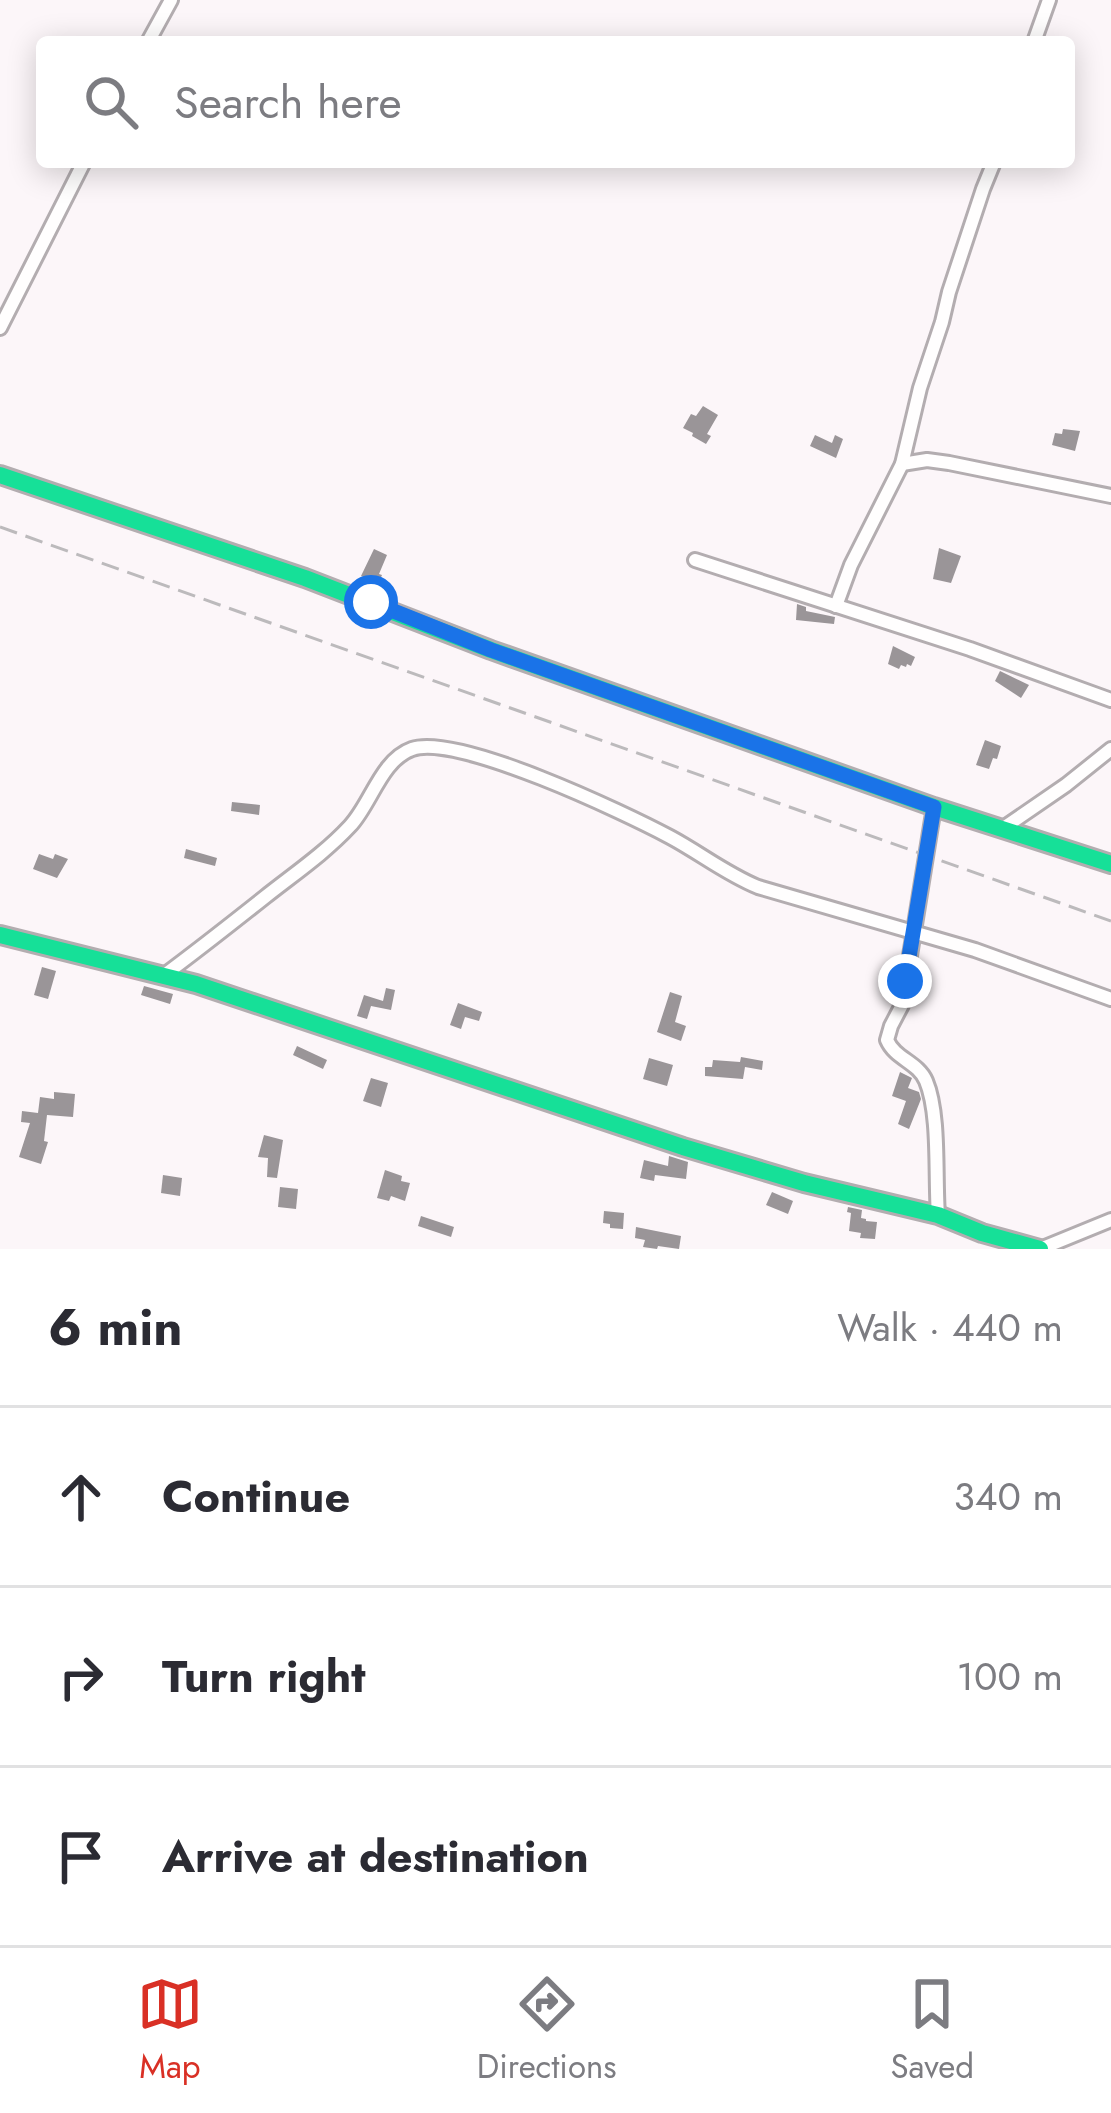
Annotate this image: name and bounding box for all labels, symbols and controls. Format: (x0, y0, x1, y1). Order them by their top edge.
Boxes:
search box (36, 36, 1075, 168)
icon: search (78, 69, 144, 135)
text: Search here (174, 70, 402, 135)
route start (344, 575, 398, 629)
route end (878, 954, 932, 1008)
text: 6 min (48, 1290, 183, 1364)
text: Walk · 440 m (837, 1299, 1063, 1356)
icon: ahead (48, 1464, 114, 1530)
text: Continue (162, 1464, 350, 1529)
text: 340 m (953, 1468, 1063, 1525)
icon: right (48, 1644, 114, 1710)
text: Turn right (162, 1644, 366, 1709)
text: 100 m (957, 1648, 1063, 1705)
icon: arrive (48, 1824, 114, 1890)
text: Arrive at destination (162, 1824, 589, 1889)
tab: Map (137, 1971, 203, 2090)
tab: Directions (477, 1971, 617, 2090)
tab: Saved (890, 1971, 974, 2090)

